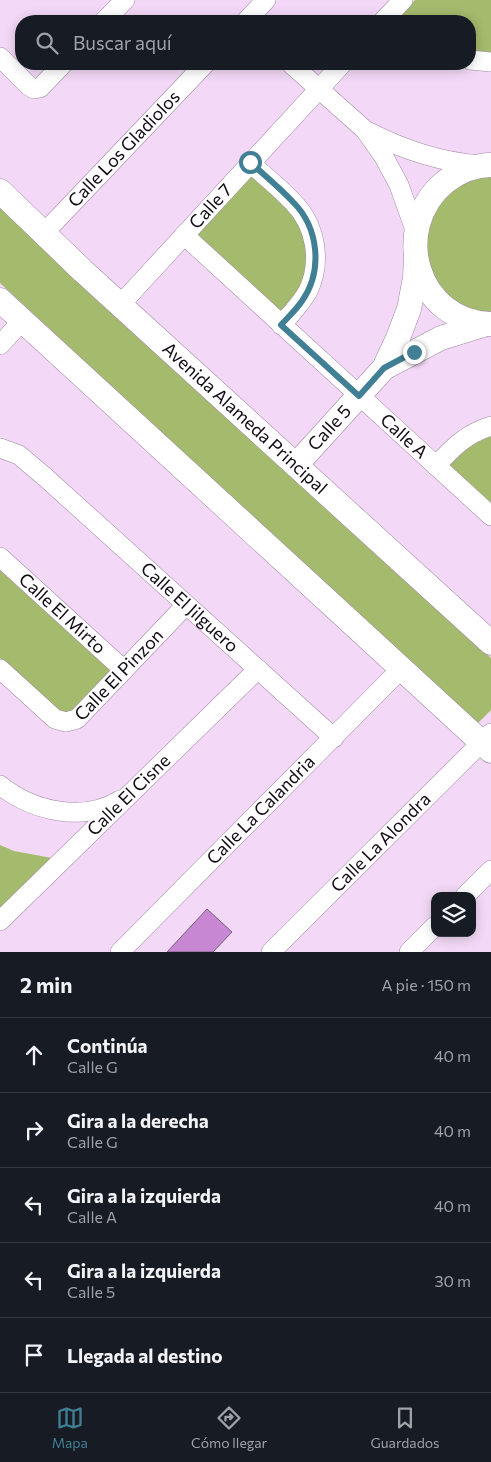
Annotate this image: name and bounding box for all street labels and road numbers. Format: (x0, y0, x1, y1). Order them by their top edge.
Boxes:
street label: Calle Los Gladiolos (63, 85, 184, 211)
street label: Calle 7 (184, 179, 236, 233)
street label: Avenida Alameda Principal (158, 337, 332, 498)
street label: Calle 5 (302, 400, 355, 455)
street label: Calle A (376, 408, 433, 463)
street label: Calle El Jilguero (137, 557, 244, 656)
street label: Calle El Mirto (15, 568, 111, 658)
street label: Calle El Pinzon (69, 624, 167, 725)
street label: Calle El Cisne (82, 749, 174, 840)
street label: Calle La Calandria (201, 750, 319, 869)
street label: Calle La Alondra (326, 788, 435, 896)

